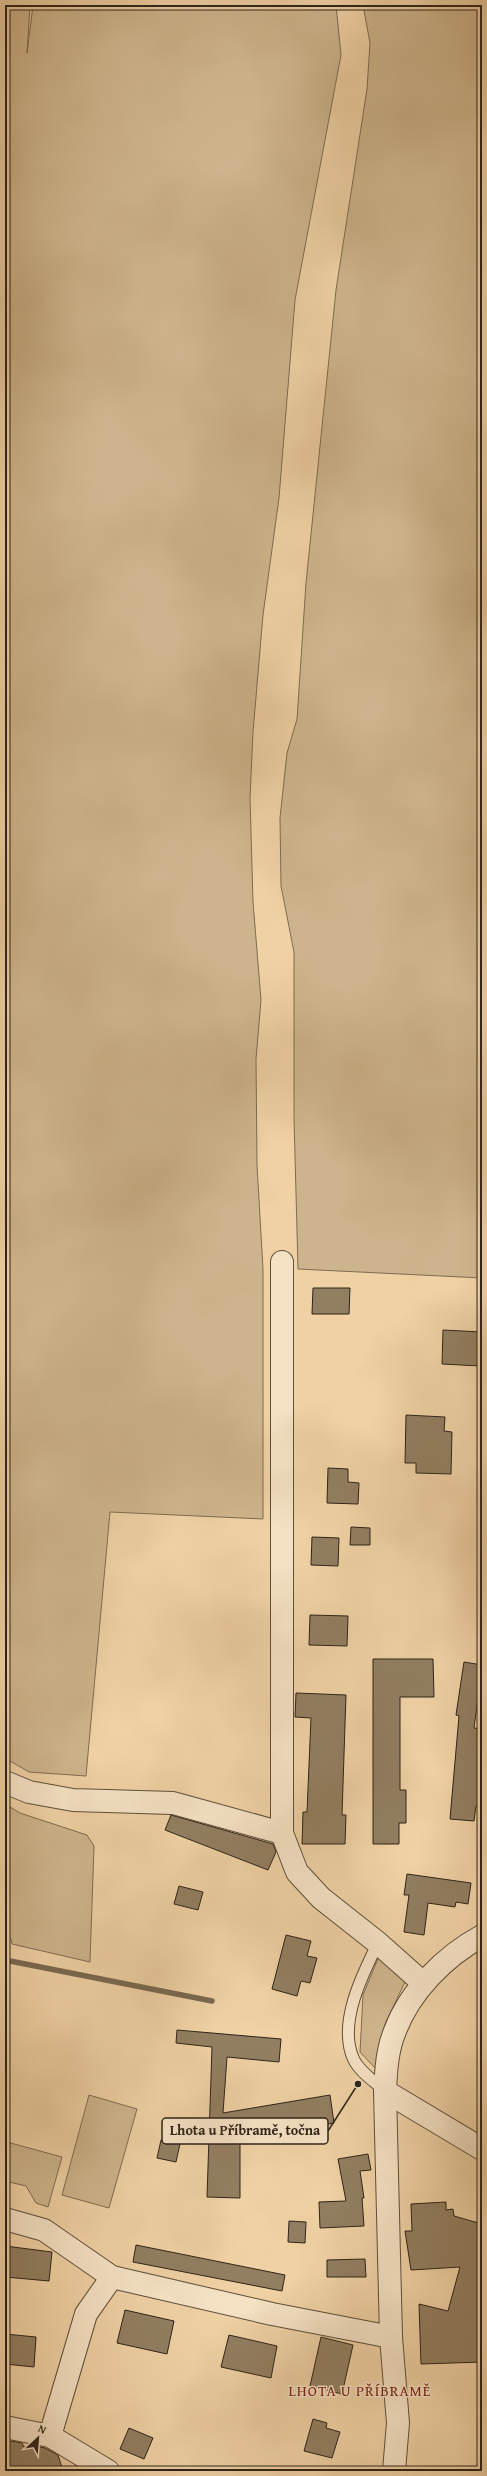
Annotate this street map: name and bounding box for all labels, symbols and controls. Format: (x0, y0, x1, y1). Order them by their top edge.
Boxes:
callout: Lhota u Příbramě, točna (162, 2118, 328, 2144)
text: Lhota u Příbramě, točna (170, 2120, 321, 2140)
district label: LHOTA U PŘÍBRAMĚ (289, 2380, 431, 2401)
north arrow (18, 2418, 58, 2458)
text: N (36, 2420, 50, 2438)

